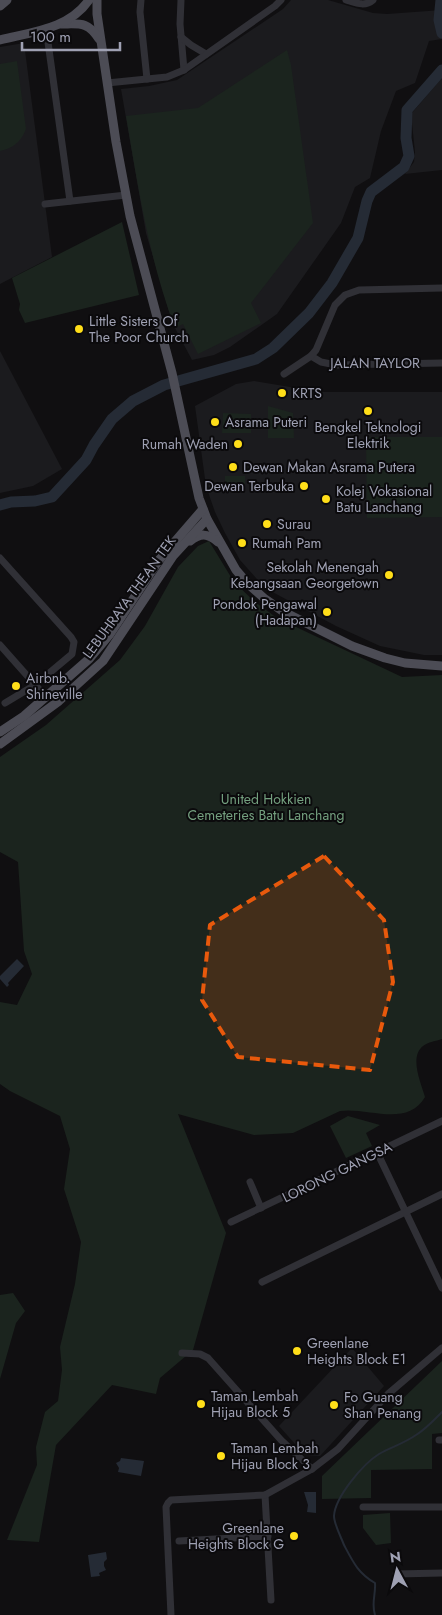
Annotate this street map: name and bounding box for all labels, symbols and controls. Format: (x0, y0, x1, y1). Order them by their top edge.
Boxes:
scale bar (22, 20, 120, 52)
text: 100 m (30, 26, 71, 48)
place label: Little Sisters Of The Poor Church (89, 311, 189, 347)
marker: Little Sisters Of The Poor Church (73, 323, 85, 335)
street label: JALAN TAYLOR (328, 353, 420, 373)
place label: KRTS (292, 383, 322, 403)
marker: KRTS (276, 387, 288, 399)
marker: Bengkel Teknologi Elektrik (362, 405, 374, 417)
place label: Asrama Puteri (225, 412, 307, 432)
marker: Asrama Puteri (209, 416, 221, 428)
place label: Bengkel Teknologi Elektrik (315, 417, 421, 453)
place label: Rumah Waden (142, 434, 228, 454)
marker: Rumah Waden (232, 438, 244, 450)
place label: Dewan Makan Asrama Putera (243, 457, 415, 477)
marker: Dewan Makan Asrama Putera (227, 461, 239, 473)
place label: Dewan Terbuka (204, 476, 294, 496)
marker: Dewan Terbuka (298, 480, 310, 492)
place label: Kolej Vokasional Batu Lanchang (336, 481, 432, 517)
marker: Kolej Vokasional Batu Lanchang (320, 493, 332, 505)
place label: Surau (277, 514, 311, 534)
marker: Surau (261, 518, 273, 530)
street label: LEBUHRAYA THEAN TEK (78, 532, 180, 662)
place label: Rumah Pam (252, 533, 321, 553)
marker: Rumah Pam (236, 537, 248, 549)
place label: Sekolah Menengah Kebangsaan Georgetown (230, 557, 379, 593)
marker: Sekolah Menengah Kebangsaan Georgetown (383, 569, 395, 581)
place label: Pondok Pengawal (Hadapan) (213, 594, 317, 630)
marker: Pondok Pengawal (Hadapan) (321, 606, 333, 618)
place label: Airbnb. Shineville (26, 668, 82, 704)
marker: Airbnb. Shineville (10, 680, 22, 692)
park label: United Hokkien Cemeteries Batu Lanchang (188, 789, 344, 825)
street label: LORONG GANGSA (279, 1136, 396, 1207)
place label: Greenlane Heights Block E1 (307, 1333, 406, 1369)
marker: Greenlane Heights Block E1 (291, 1345, 303, 1357)
place label: Taman Lembah Hijau Block 5 (211, 1386, 299, 1422)
place label: Fo Guang Shan Penang (344, 1387, 421, 1423)
marker: Taman Lembah Hijau Block 5 (195, 1398, 207, 1410)
marker: Fo Guang Shan Penang (328, 1399, 340, 1411)
place label: Taman Lembah Hijau Block 3 (231, 1438, 319, 1474)
marker: Taman Lembah Hijau Block 3 (215, 1450, 227, 1462)
place label: Greenlane Heights Block G (188, 1518, 284, 1554)
marker: Greenlane Heights Block G (288, 1530, 300, 1542)
north arrow (372, 1545, 422, 1595)
text: N (389, 1546, 402, 1568)

